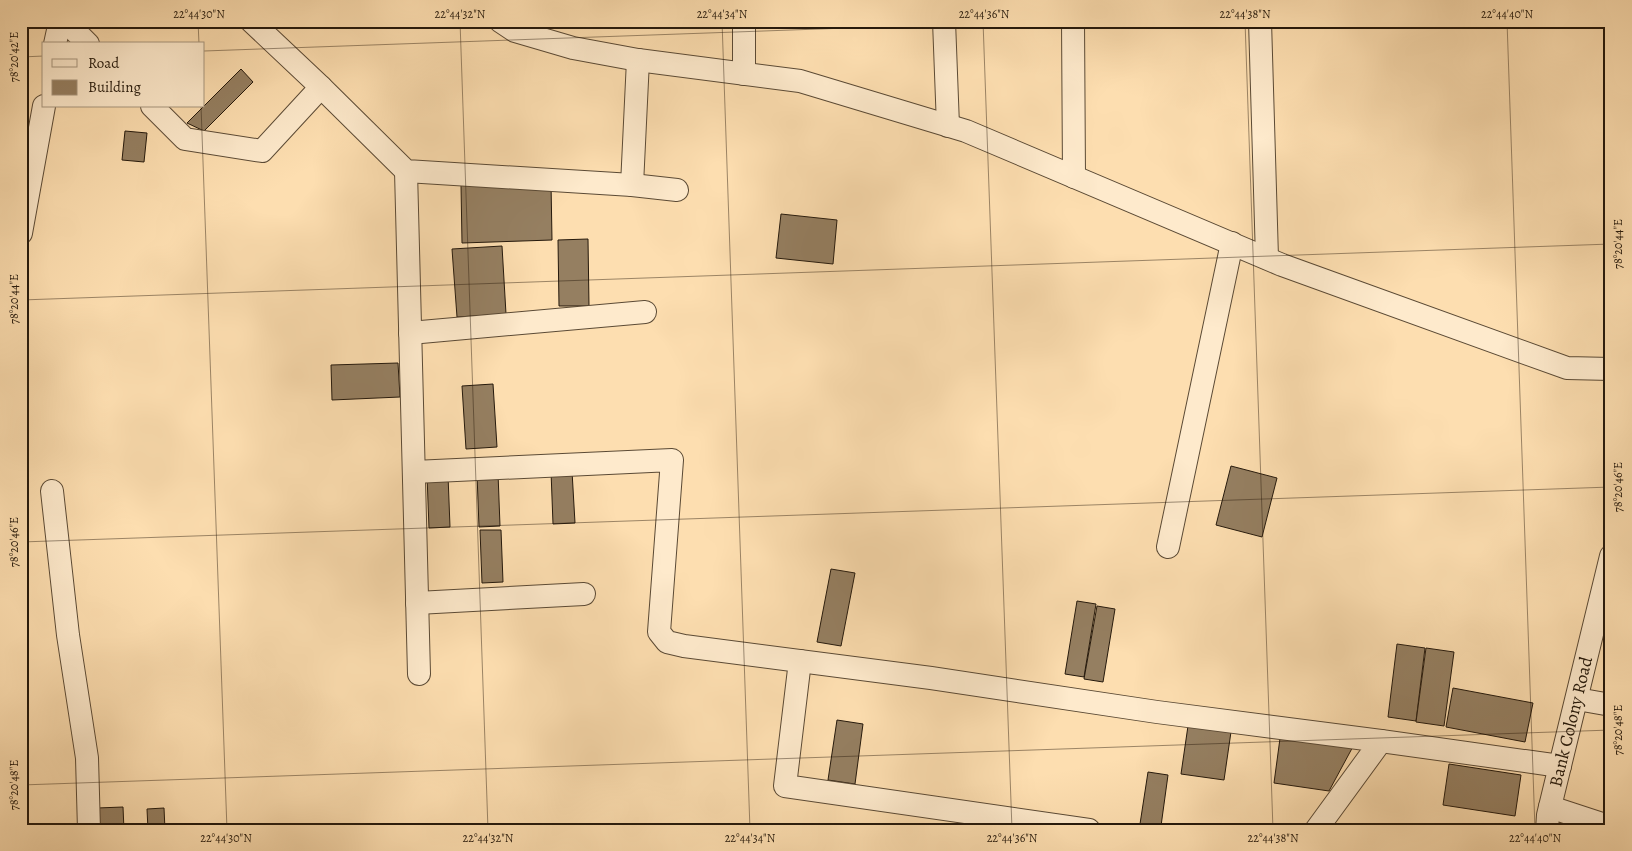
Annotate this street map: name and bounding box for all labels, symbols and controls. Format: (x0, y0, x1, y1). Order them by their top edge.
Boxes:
text: 22°44'30"N (173, 6, 225, 22)
text: 22°44'32"N (435, 6, 486, 22)
text: 22°44'34"N (697, 6, 748, 22)
text: 22°44'36"N (959, 6, 1010, 22)
text: 22°44'38"N (1219, 6, 1271, 22)
text: 22°44'40"N (1481, 6, 1533, 22)
text: 78°20'42"E (6, 32, 22, 82)
legend (42, 42, 205, 108)
text: Road (88, 53, 120, 73)
text: Building (88, 77, 141, 97)
text: 78°20'44"E (1610, 219, 1626, 269)
text: 78°20'44"E (6, 274, 22, 324)
text: 78°20'46"E (1610, 462, 1626, 512)
text: 78°20'46"E (6, 517, 22, 567)
street label: Bank Colony Road (1543, 654, 1598, 789)
text: 78°20'48"E (1610, 705, 1626, 755)
text: 78°20'48"E (6, 760, 22, 810)
text: 22°44'30"N (200, 830, 252, 846)
text: 22°44'32"N (463, 830, 514, 846)
text: 22°44'34"N (725, 830, 776, 846)
text: 22°44'36"N (987, 830, 1038, 846)
text: 22°44'38"N (1247, 830, 1299, 846)
text: 22°44'40"N (1509, 830, 1561, 846)

